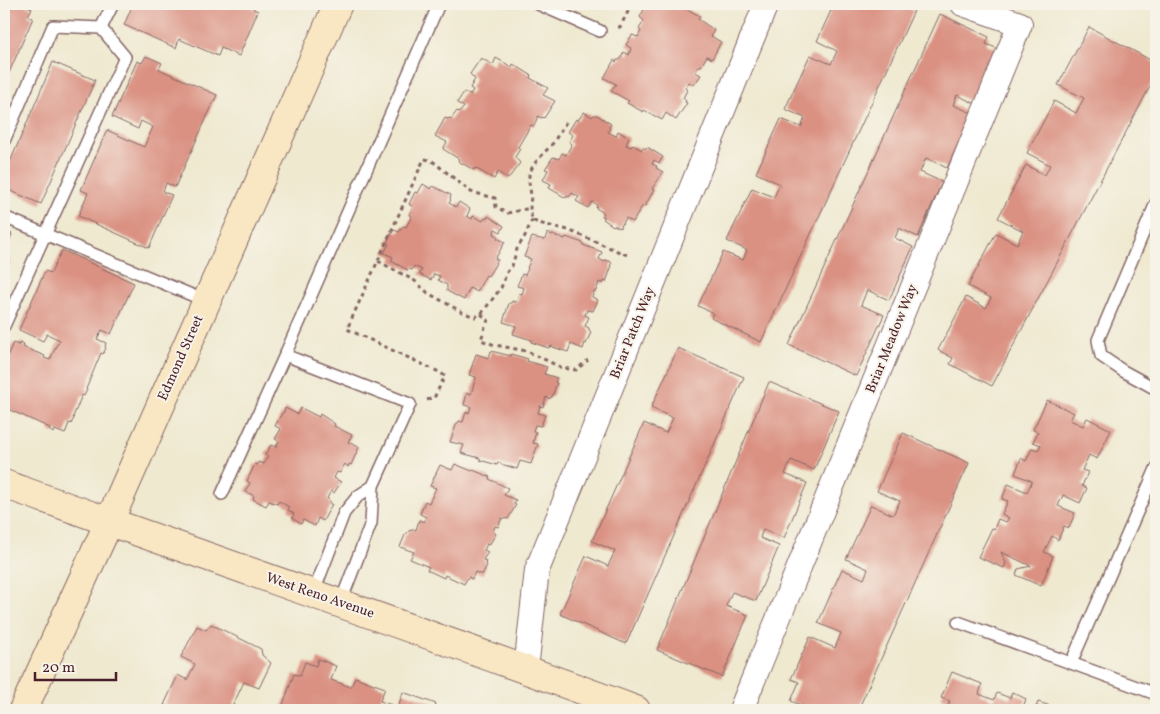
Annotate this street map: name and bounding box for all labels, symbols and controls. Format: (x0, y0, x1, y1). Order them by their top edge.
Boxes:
street label: Briar Meadow Way (861, 281, 923, 396)
street label: Briar Patch Way (606, 284, 660, 382)
street label: Edmond Street (154, 312, 208, 404)
street label: West Reno Avenue (263, 569, 377, 624)
scale bar (35, 649, 116, 681)
text: 20 m (42, 658, 75, 679)

